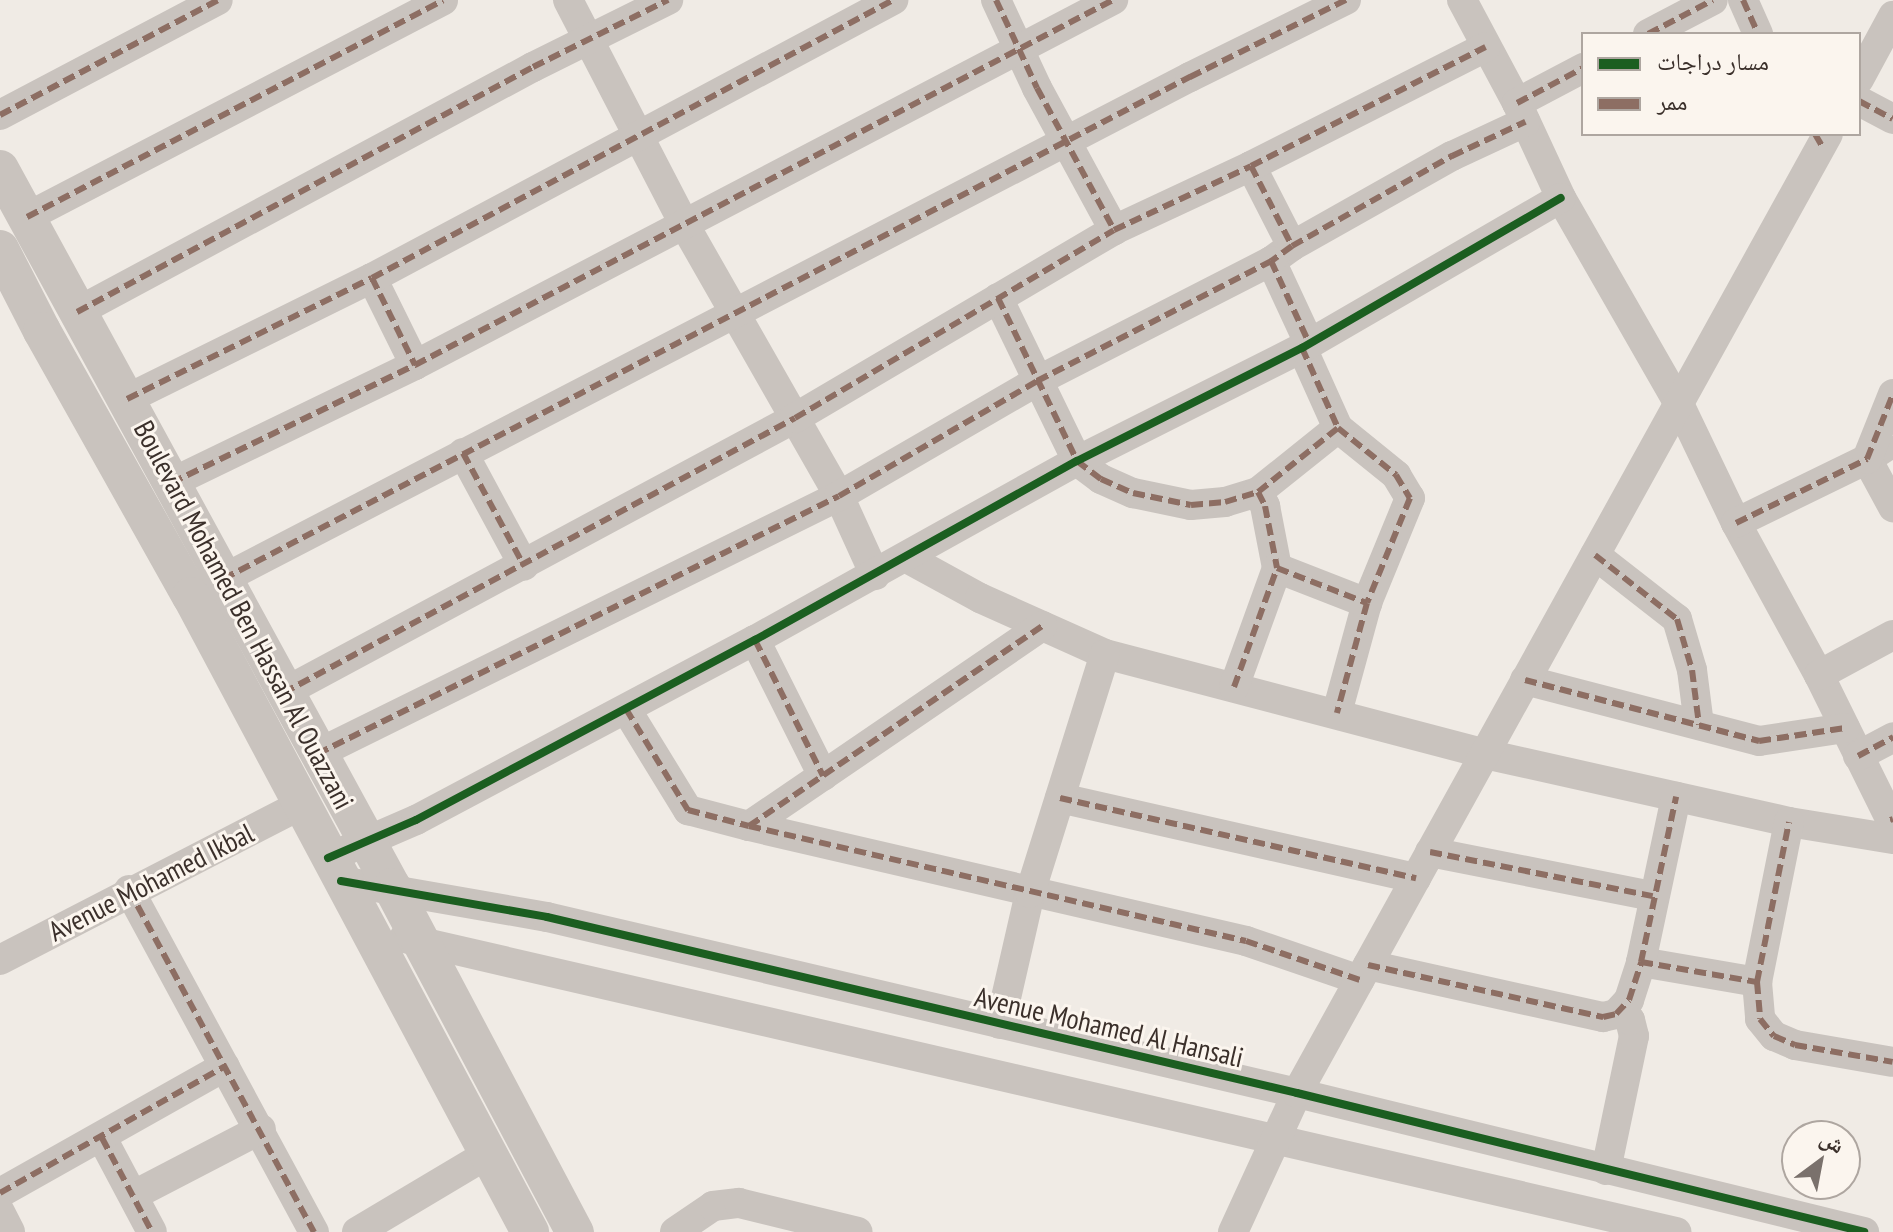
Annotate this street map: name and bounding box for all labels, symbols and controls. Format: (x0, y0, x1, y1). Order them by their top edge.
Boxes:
legend (1581, 32, 1861, 136)
text: مسار دراجات (1657, 46, 1769, 77)
text: ممر (1657, 86, 1688, 117)
street label: Boulevard Mohamed Ben Hassan Al Ouazzani (127, 415, 361, 815)
street label: Avenue Mohamed Ikbal (43, 816, 259, 948)
street label: Avenue Mohamed Al Hansali (971, 980, 1247, 1074)
north arrow (1781, 1120, 1861, 1200)
text: ش (1815, 1123, 1850, 1159)

